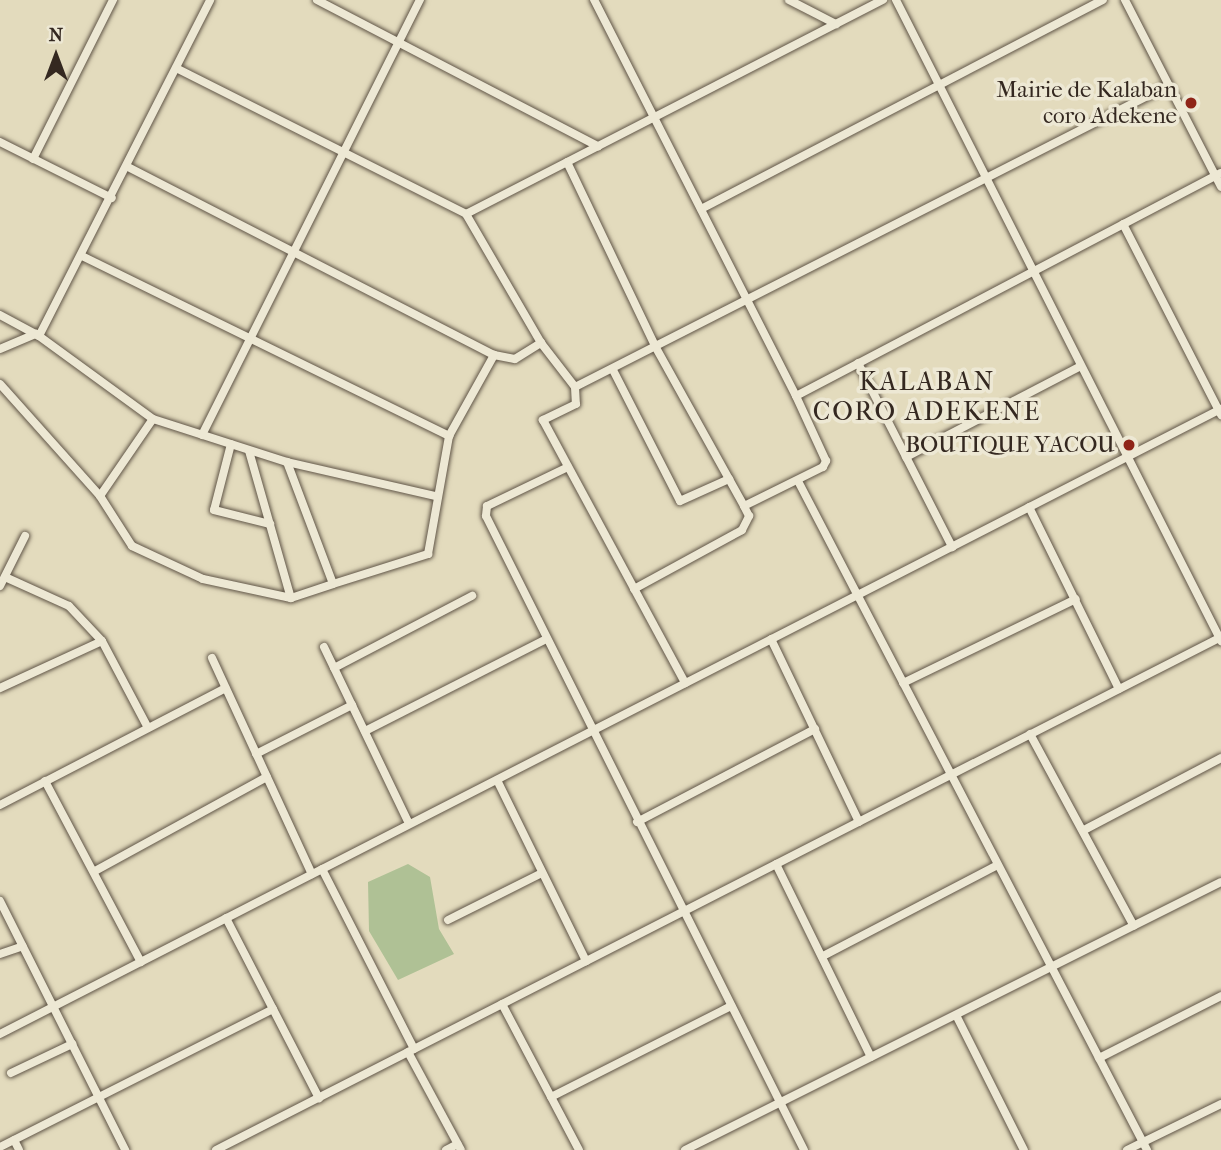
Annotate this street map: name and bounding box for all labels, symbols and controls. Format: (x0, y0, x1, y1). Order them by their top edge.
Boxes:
north arrow (21, 21, 91, 91)
text: N (49, 24, 63, 46)
place label: Mairie de Kalaban coro Adekene (996, 76, 1177, 130)
marker: Mairie de Kalaban coro Adekene (1183, 95, 1199, 111)
district label: KALABAN CORO ADEKENE (814, 366, 1040, 428)
place label: BOUTIQUE YACOU (905, 431, 1115, 459)
marker: BOUTIQUE YACOU (1121, 437, 1137, 453)

